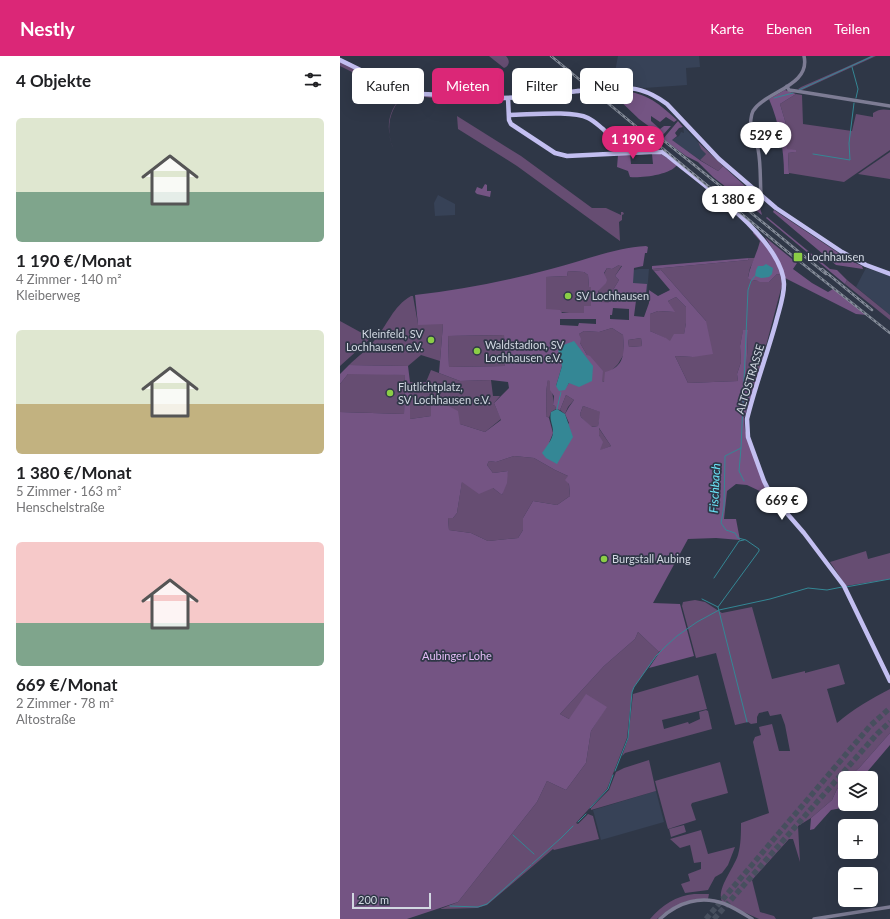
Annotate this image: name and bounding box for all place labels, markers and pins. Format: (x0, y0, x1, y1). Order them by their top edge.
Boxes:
pin: 529 € (738, 122, 794, 156)
pin: 1 190 € (596, 126, 670, 160)
pin: 1 380 € (696, 186, 770, 220)
place label: Lochhausen (807, 250, 864, 263)
marker: Lochhausen (792, 251, 804, 263)
place label: SV Lochhausen (576, 289, 649, 302)
marker: SV Lochhausen (563, 291, 573, 301)
place label: Kleinfeld, SV Lochhausen e.V. (346, 327, 424, 353)
marker: Kleinfeld, SV Lochhausen e.V. (426, 335, 436, 345)
place label: Waldstadion, SV Lochhausen e.V. (485, 338, 564, 364)
marker: Waldstadion, SV Lochhausen e.V. (472, 346, 482, 356)
place label: Flutlichtplatz, SV Lochhausen e.V. (398, 380, 491, 406)
marker: Flutlichtplatz, SV Lochhausen e.V. (385, 388, 395, 398)
pin: 669 € (754, 487, 810, 521)
place label: Burgstall Aubing (612, 552, 691, 565)
marker: Burgstall Aubing (599, 554, 609, 564)

